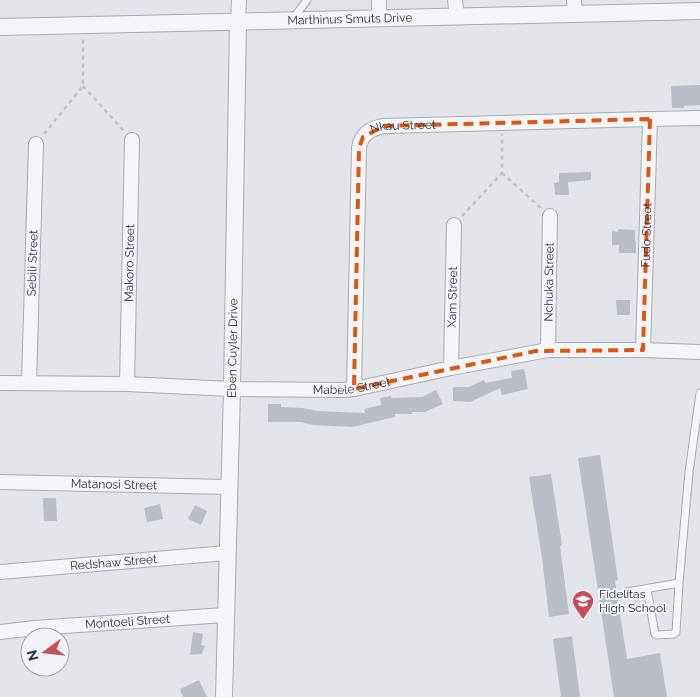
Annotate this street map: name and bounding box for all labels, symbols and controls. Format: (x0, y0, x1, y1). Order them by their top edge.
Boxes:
street label: Marthinus Smuts Drive (287, 11, 413, 27)
street label: Nkau Street (368, 118, 436, 136)
street label: Fudo Street (639, 202, 654, 268)
street label: Makoro Street (122, 224, 137, 302)
street label: Sebili Street (25, 230, 40, 297)
street label: Nchuka Street (541, 242, 557, 322)
street label: Xam Street (445, 266, 460, 328)
street label: Eben Cuyler Drive (225, 298, 240, 398)
street label: Mabele Street (313, 374, 392, 397)
street label: Matanosi Street (71, 477, 157, 492)
street label: Redshaw Street (70, 552, 158, 573)
place label: Fidelitas High School (599, 587, 667, 615)
school or university icon: Fidelitas High School (571, 589, 595, 620)
street label: Montoeli Street (85, 612, 170, 632)
north arrow (20, 627, 70, 677)
text: N (23, 648, 42, 663)

